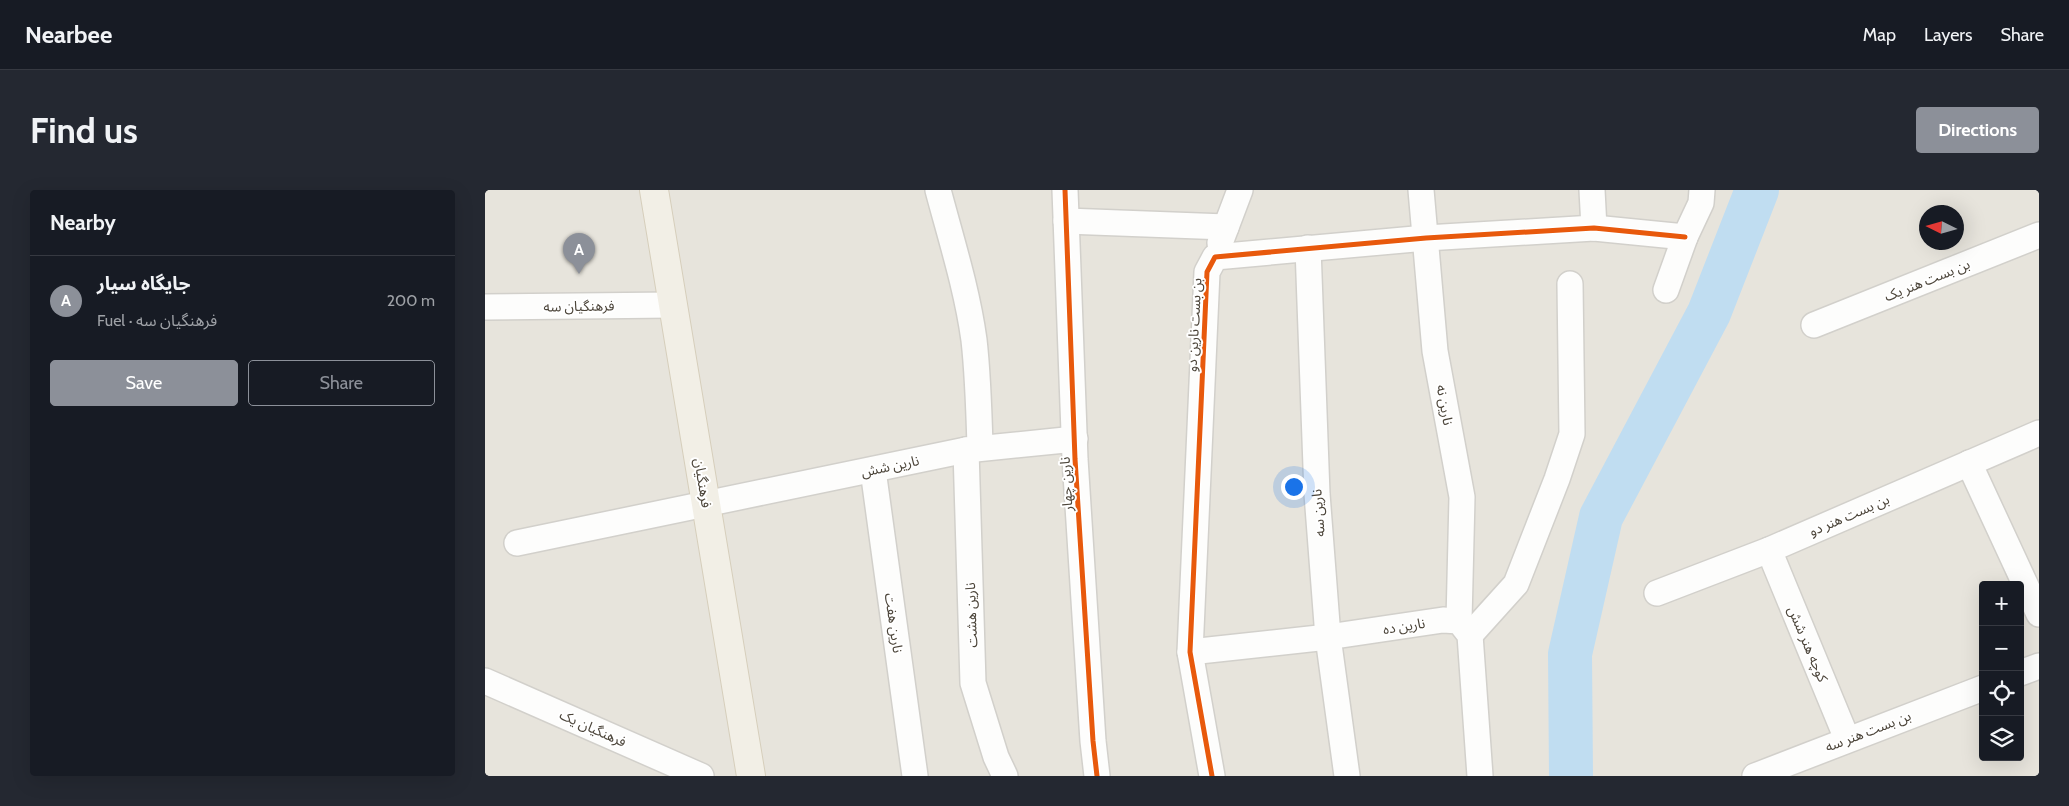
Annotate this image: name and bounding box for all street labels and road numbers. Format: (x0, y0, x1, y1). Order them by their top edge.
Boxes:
street label: بن بست هنر یک (1882, 255, 1973, 305)
street label: بن بست نارین دو (1183, 277, 1205, 373)
street label: فرهنگیان سه (543, 296, 615, 316)
street label: نارین نه (1433, 383, 1457, 427)
street label: نارین شش (859, 451, 921, 481)
street label: نارین چهار (1056, 456, 1078, 513)
street label: فرهنگیان (690, 457, 716, 509)
street label: نارین سه (1307, 488, 1329, 538)
street label: بن بست هنر دو (1806, 490, 1892, 540)
street label: نارین هشت (961, 582, 981, 648)
street label: نارین هفت (881, 592, 907, 654)
street label: کوچه هنر شش (1783, 603, 1832, 685)
street label: نارین ده (1382, 614, 1427, 638)
street label: فرهنگیان یک (557, 705, 629, 751)
street label: بن بست هنر سه (1822, 706, 1914, 756)

